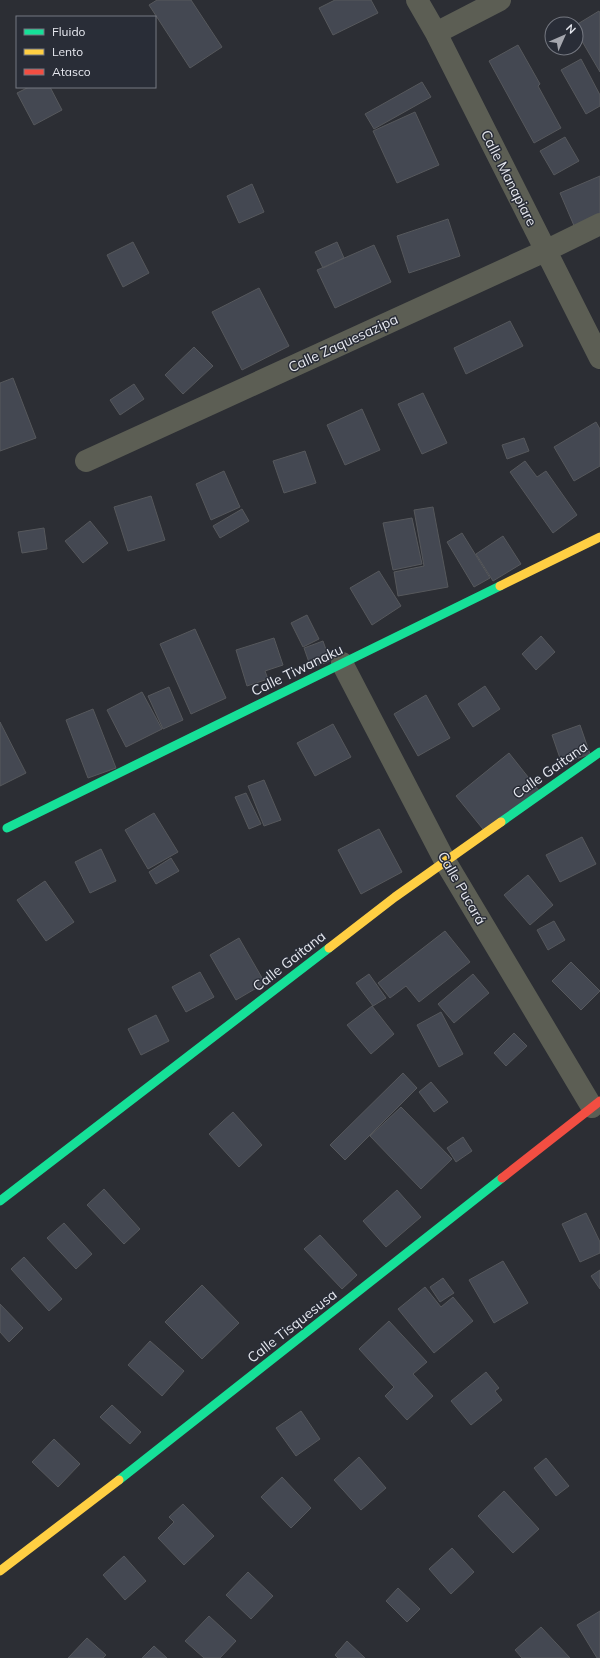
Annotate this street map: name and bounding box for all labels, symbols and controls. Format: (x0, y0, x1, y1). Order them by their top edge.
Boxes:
legend (16, 16, 156, 88)
north arrow (544, 16, 584, 56)
text: N (563, 21, 579, 37)
text: Fluido (52, 24, 86, 39)
text: Lento (52, 44, 83, 59)
text: Atasco (52, 64, 91, 79)
street label: Calle Manapiare (477, 127, 541, 229)
street label: Calle Zaquesazipa (285, 310, 401, 376)
street label: Calle Tiwanaku (248, 640, 346, 700)
street label: Calle Gaitana (509, 738, 591, 802)
street label: Calle Pucará (434, 848, 490, 928)
street label: Calle Gaitana (249, 927, 329, 995)
street label: Calle Tisquesusa (244, 1285, 340, 1367)

